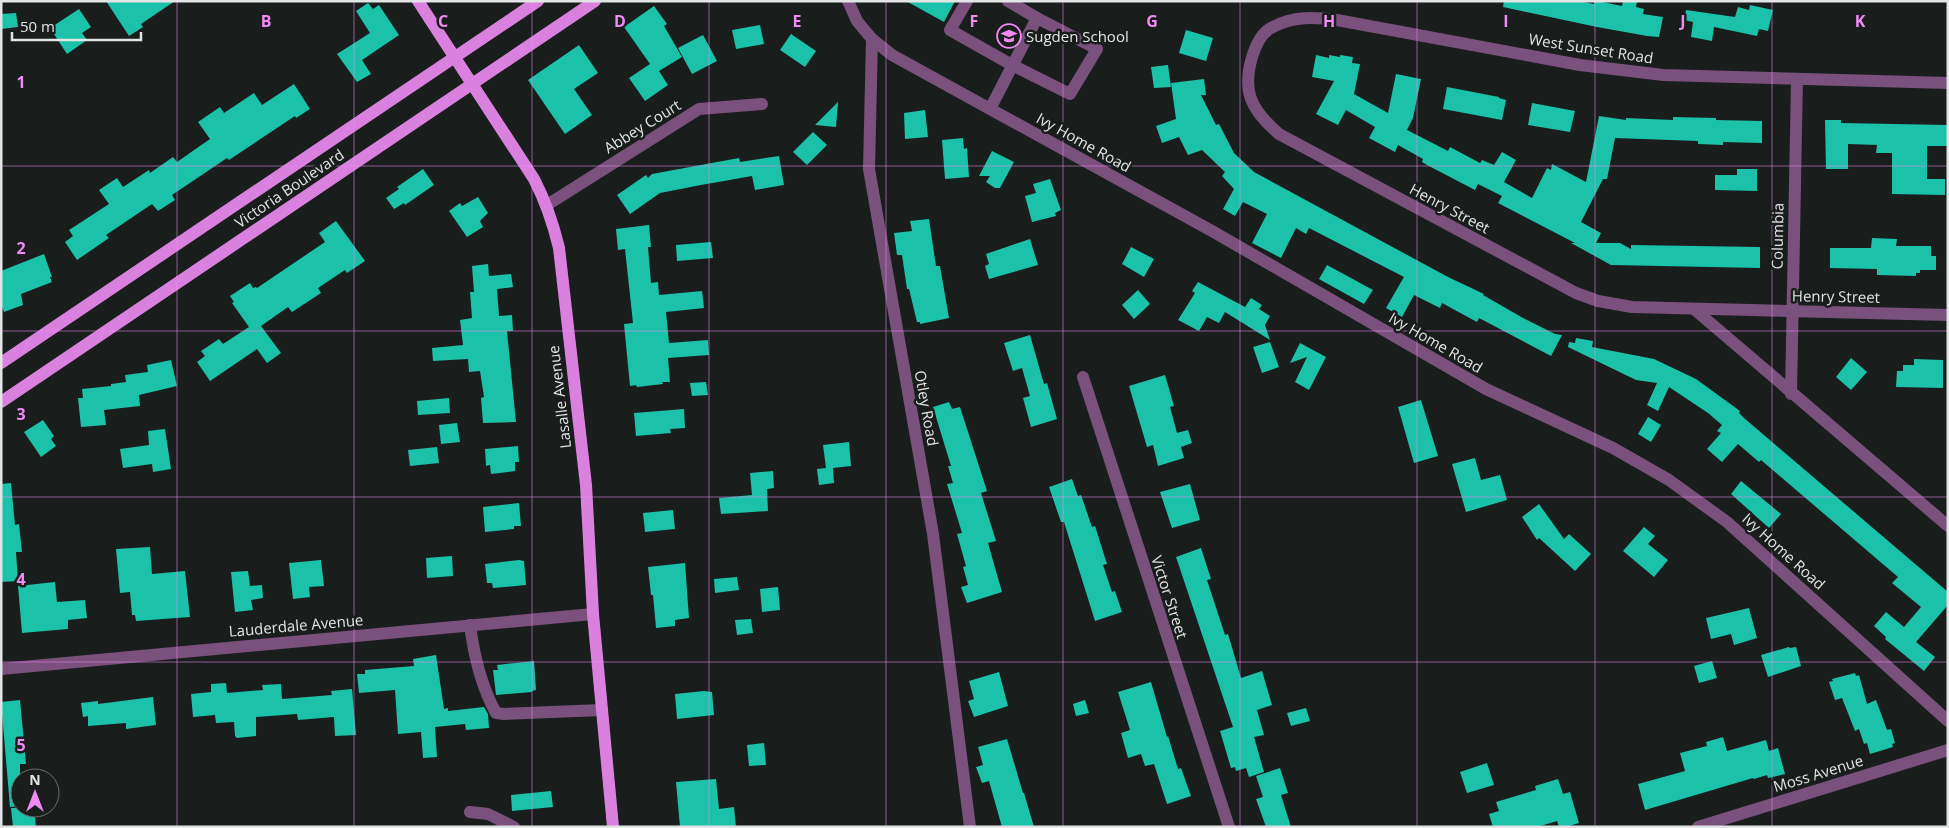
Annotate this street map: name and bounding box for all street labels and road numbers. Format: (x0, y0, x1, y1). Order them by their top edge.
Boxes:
street label: West Sunset Road (1527, 28, 1655, 68)
street label: Abbey Court (600, 95, 684, 157)
street label: Ivy Home Road (1033, 108, 1135, 176)
street label: Victoria Boulevard (230, 144, 348, 232)
street label: Henry Street (1406, 178, 1494, 238)
street label: Columbia (1766, 203, 1788, 269)
street label: Henry Street (1792, 285, 1880, 307)
street label: Ivy Home Road (1385, 307, 1487, 377)
street label: Lasalle Avenue (543, 344, 575, 450)
street label: Otley Road (911, 369, 943, 447)
street label: Ivy Home Road (1738, 508, 1830, 594)
street label: Victor Street (1147, 553, 1193, 641)
street label: Lauderdale Avenue (228, 609, 364, 641)
street label: Moss Avenue (1771, 750, 1865, 796)

